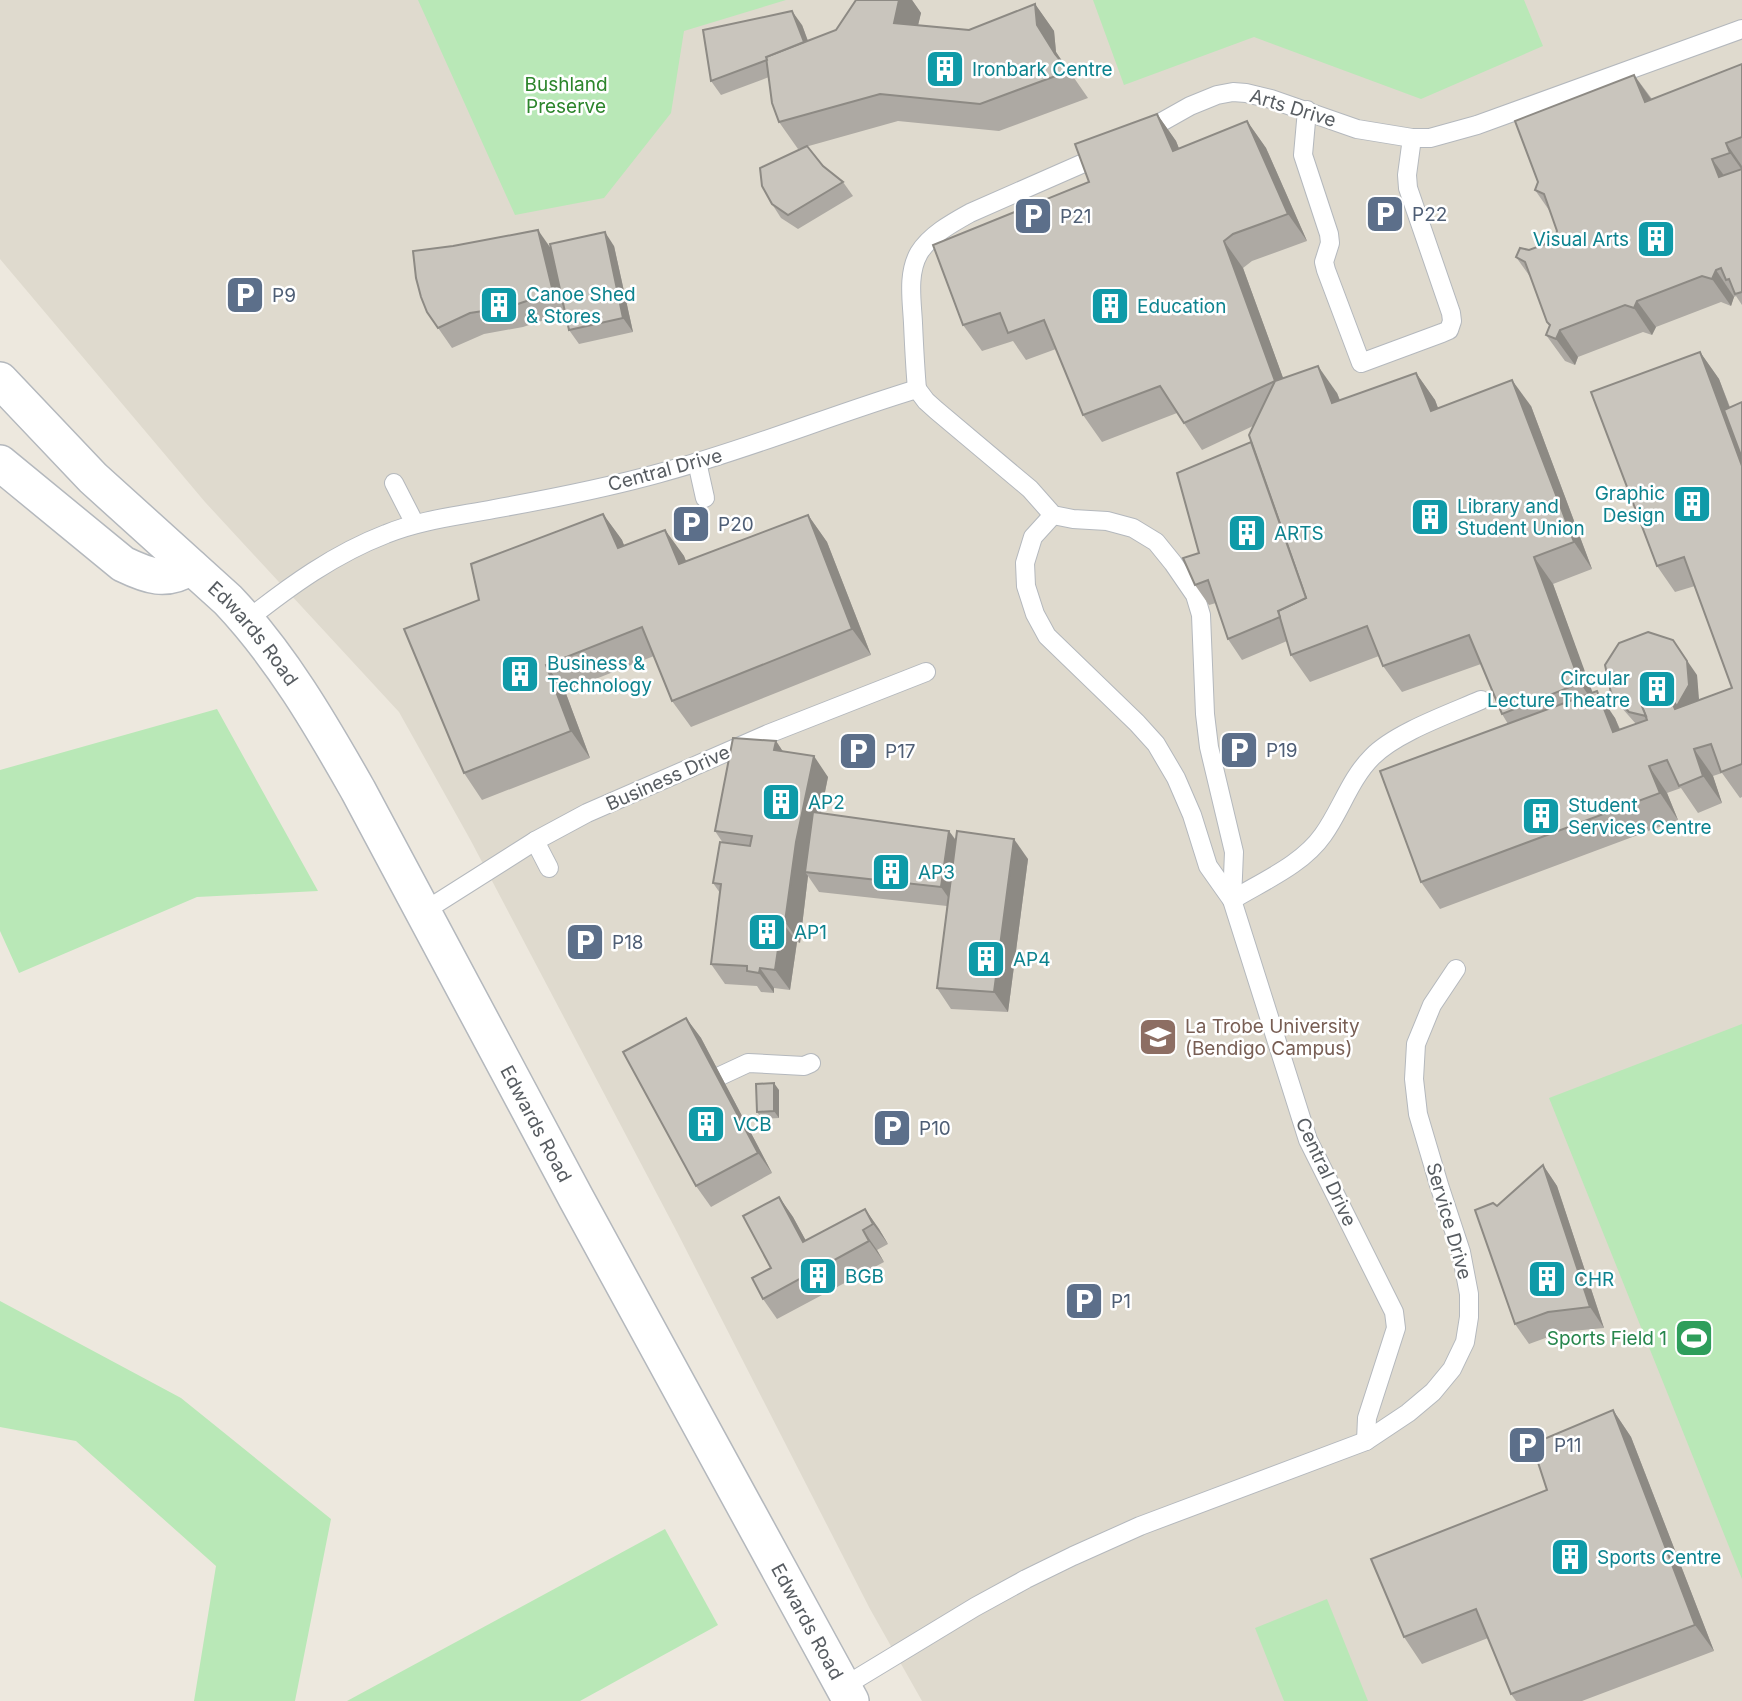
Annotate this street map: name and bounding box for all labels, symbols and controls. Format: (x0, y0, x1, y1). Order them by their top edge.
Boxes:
building icon: Ironbark Centre (924, 48, 966, 90)
place label: Ironbark Centre (972, 58, 1113, 81)
park label: Bushland Preserve (524, 73, 608, 118)
street label: Arts Drive (1247, 84, 1339, 132)
parking icon: P22 (1364, 193, 1406, 235)
parking icon: P21 (1012, 195, 1054, 237)
place label: P22 (1412, 203, 1447, 226)
place label: P21 (1060, 205, 1091, 228)
building icon: Visual Arts (1635, 218, 1677, 260)
place label: Visual Arts (1533, 228, 1629, 251)
parking icon: P9 (224, 274, 266, 316)
place label: Canoe Shed & Stores (526, 283, 636, 328)
place label: P9 (272, 284, 296, 307)
building icon: Canoe Shed & Stores (478, 284, 520, 326)
building icon: Education (1089, 285, 1131, 327)
place label: Education (1137, 295, 1226, 318)
street label: Central Drive (605, 444, 725, 496)
place label: Graphic Design (1595, 482, 1665, 527)
building icon: Graphic Design (1671, 483, 1713, 525)
place label: Library and Student Union (1457, 495, 1585, 540)
building icon: Library and Student Union (1409, 496, 1451, 538)
parking icon: P20 (670, 503, 712, 545)
building icon: ARTS (1226, 512, 1268, 554)
place label: P20 (718, 513, 754, 536)
place label: ARTS (1274, 522, 1324, 545)
street label: Edwards Road (204, 576, 303, 690)
place label: Business & Technology (547, 652, 652, 697)
building icon: Business & Technology (499, 653, 541, 695)
place label: Circular Lecture Theatre (1487, 667, 1630, 712)
building icon: Circular Lecture Theatre (1636, 668, 1678, 710)
parking icon: P19 (1218, 729, 1260, 771)
parking icon: P17 (837, 730, 879, 772)
place label: P19 (1266, 739, 1298, 762)
street label: Business Drive (603, 740, 733, 816)
place label: P17 (885, 740, 916, 763)
building icon: AP2 (760, 781, 802, 823)
place label: AP2 (808, 791, 845, 814)
place label: Student Services Centre (1568, 794, 1712, 839)
building icon: Student Services Centre (1520, 795, 1562, 837)
building icon: AP3 (870, 851, 912, 893)
place label: AP3 (918, 861, 955, 884)
building icon: AP1 (746, 911, 788, 953)
parking icon: P18 (564, 921, 606, 963)
place label: AP1 (794, 921, 827, 944)
place label: P18 (612, 931, 644, 954)
building icon: AP4 (965, 938, 1007, 980)
place label: AP4 (1013, 948, 1051, 971)
place label: La Trobe University (Bendigo Campus) (1185, 1015, 1360, 1060)
school or university icon: La Trobe University (Bendigo Campus) (1137, 1016, 1179, 1058)
street label: Edwards Road (496, 1061, 577, 1186)
building icon: VCB (685, 1103, 727, 1145)
parking icon: P10 (871, 1107, 913, 1149)
place label: VCB (733, 1113, 772, 1136)
street label: Central Drive (1291, 1114, 1361, 1230)
place label: P10 (919, 1117, 951, 1140)
street label: Service Drive (1421, 1160, 1477, 1282)
building icon: BGB (797, 1255, 839, 1297)
building icon: CHR (1526, 1258, 1568, 1300)
place label: BGB (845, 1265, 884, 1288)
place label: CHR (1574, 1268, 1614, 1291)
parking icon: P1 (1063, 1280, 1105, 1322)
place label: P1 (1111, 1290, 1131, 1313)
sports icon: Sports Field 1 (1673, 1317, 1715, 1359)
place label: Sports Field 1 (1547, 1327, 1667, 1350)
parking icon: P11 (1506, 1424, 1548, 1466)
place label: P11 (1554, 1434, 1582, 1457)
building icon: Sports Centre (1549, 1536, 1591, 1578)
place label: Sports Centre (1597, 1546, 1721, 1569)
street label: Edwards Road (766, 1559, 849, 1684)

